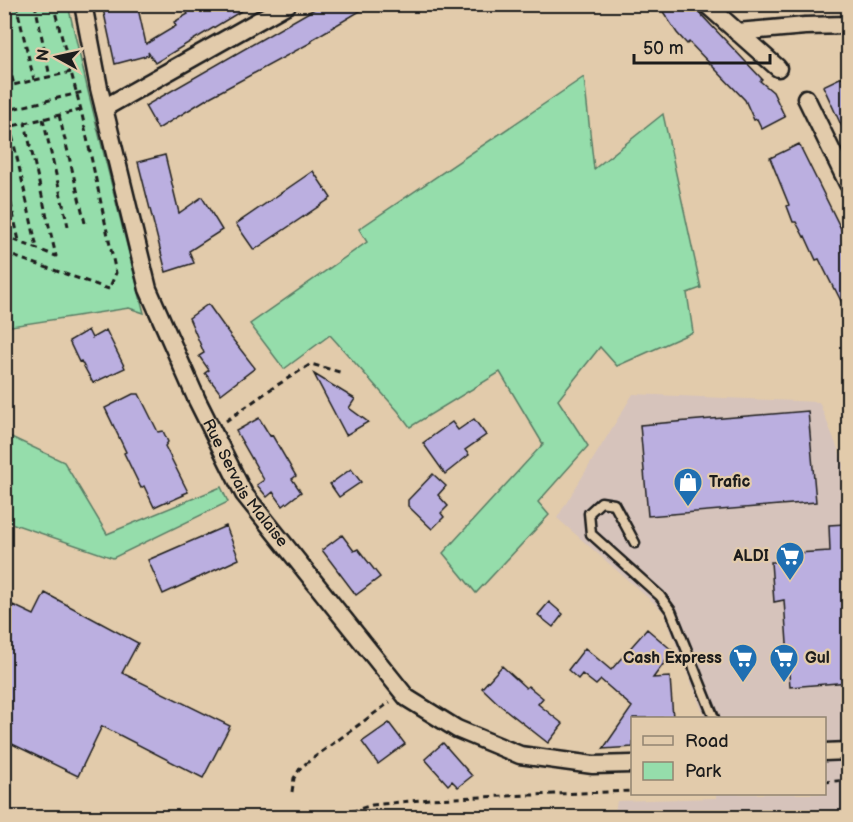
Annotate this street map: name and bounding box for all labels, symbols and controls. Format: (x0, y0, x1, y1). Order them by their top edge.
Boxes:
north arrow (27, 27, 87, 87)
scale bar (634, 27, 770, 65)
text: 50 m (643, 38, 684, 59)
text: N (33, 48, 54, 62)
street label: Rue Servais Malaise (198, 416, 292, 551)
shop icon: Trafic (672, 466, 704, 508)
place label: Trafic (709, 473, 750, 492)
supermarket icon: ALDI (774, 540, 806, 582)
place label: ALDI (732, 547, 769, 566)
supermarket icon: Cash Express (727, 642, 759, 684)
supermarket icon: Gul (768, 642, 800, 684)
place label: Cash Express (623, 649, 722, 668)
place label: Gul (805, 649, 830, 668)
legend (631, 717, 826, 795)
text: Road (685, 731, 729, 752)
text: Park (685, 761, 721, 782)

